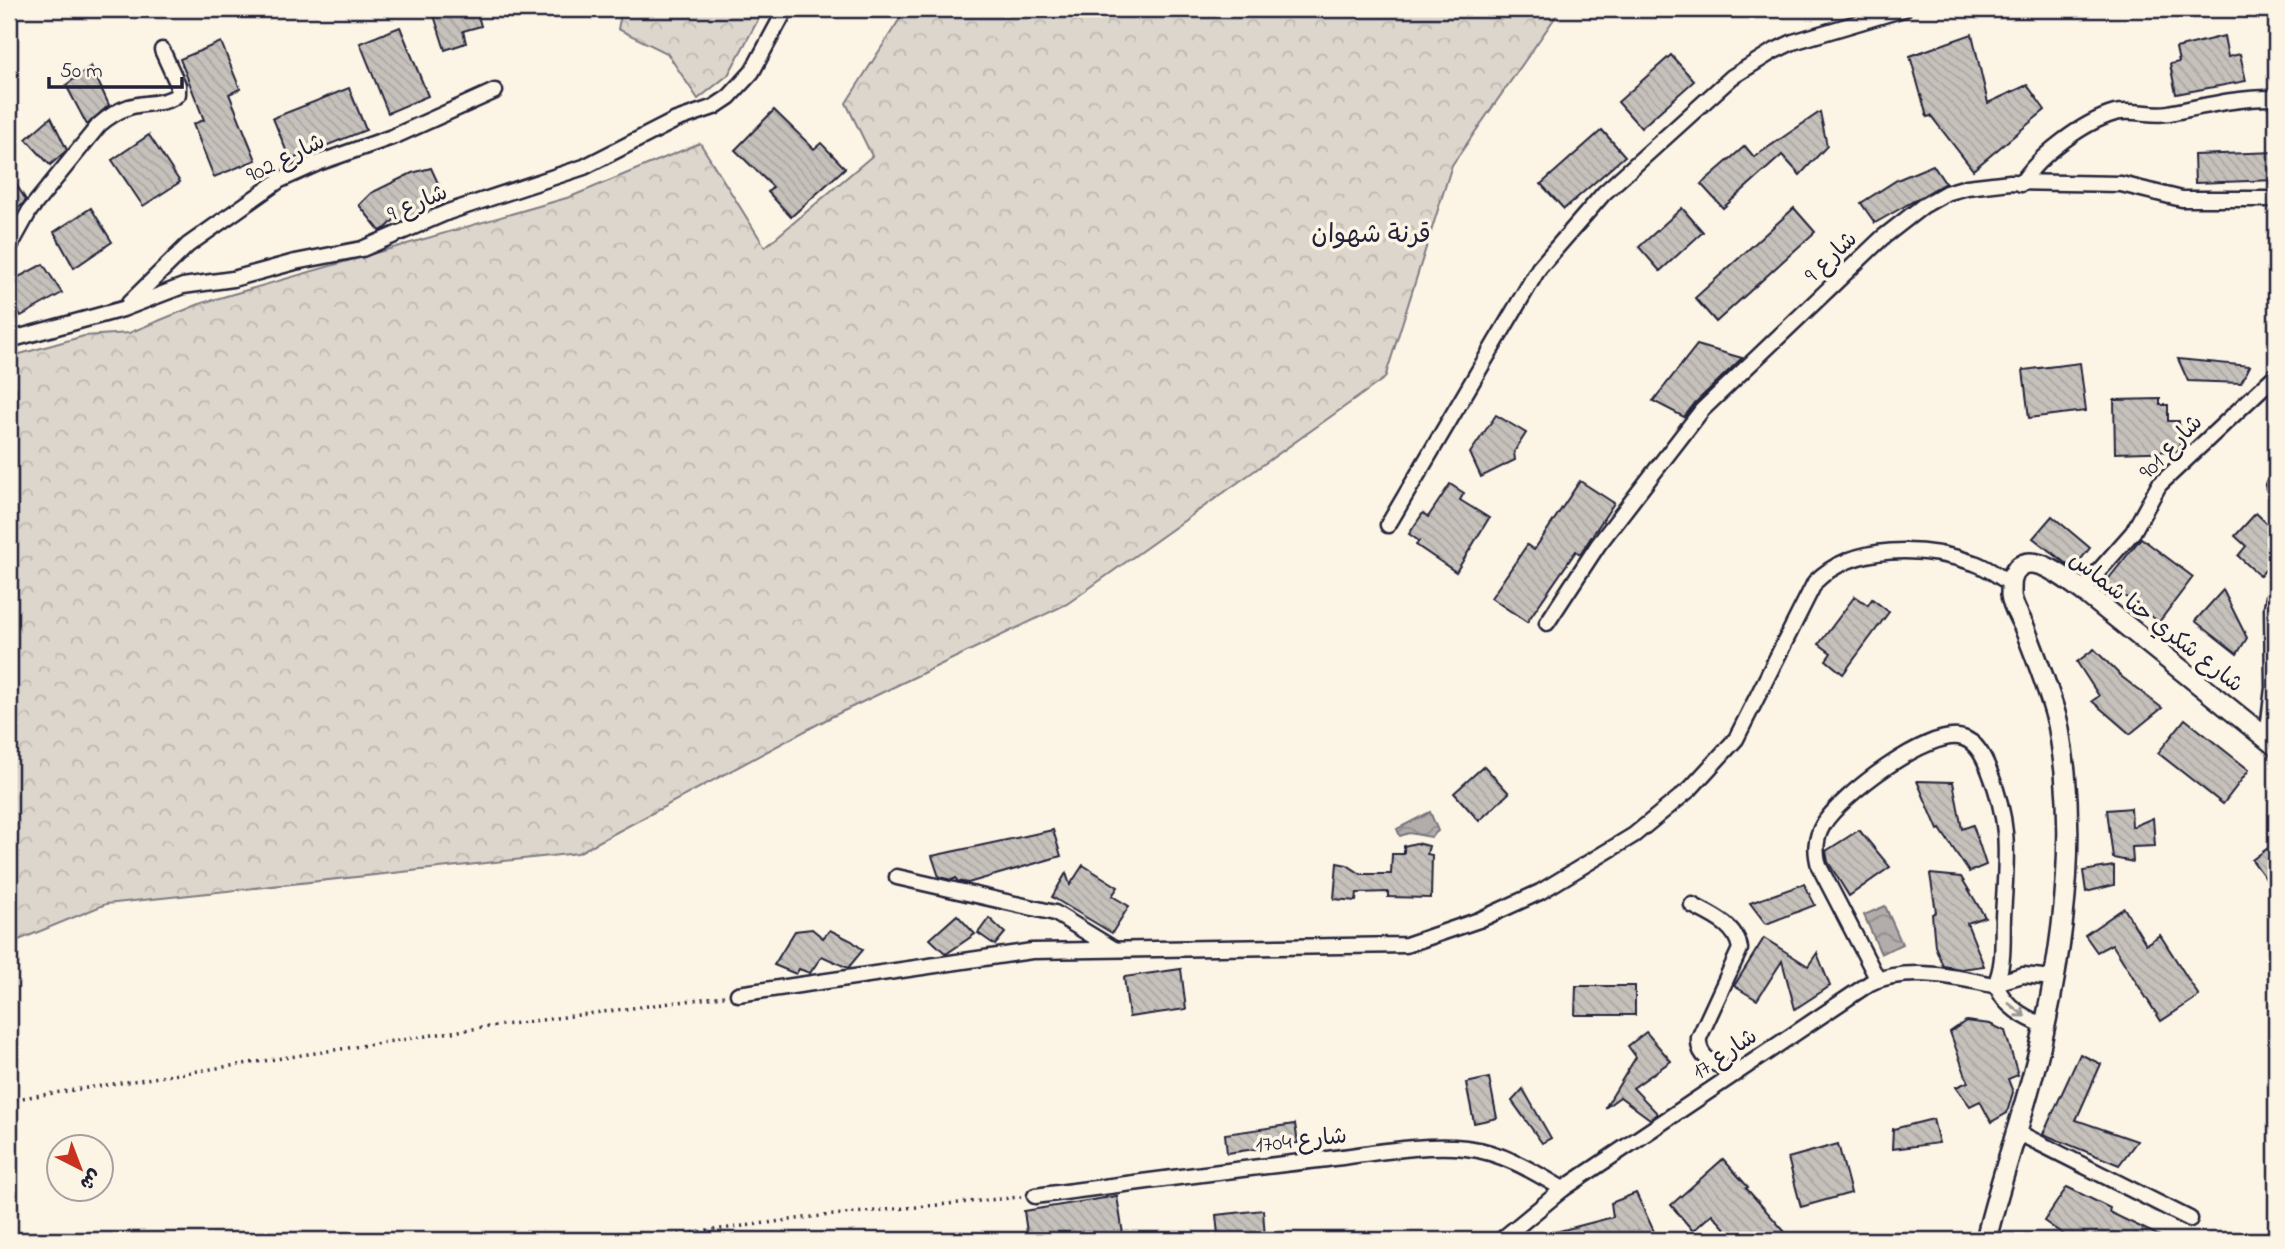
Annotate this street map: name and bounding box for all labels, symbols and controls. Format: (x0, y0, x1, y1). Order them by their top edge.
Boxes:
scale bar (49, 46, 182, 90)
text: 50 m (60, 57, 103, 87)
street label: شارع 902 (241, 126, 331, 192)
street label: شارع 9 (383, 177, 453, 232)
district label: قرنة شهوان (1311, 217, 1431, 255)
street label: شارع 9 (1798, 224, 1866, 291)
street label: شارع 901 (2132, 408, 2211, 488)
street label: شارع شكري حنا شماس (2061, 544, 2250, 702)
one-way arrow (2008, 1003, 2026, 1018)
street label: شارع 17 (1686, 1021, 1765, 1089)
street label: شارع 1704 (1254, 1120, 1349, 1163)
north arrow (46, 1134, 116, 1204)
text: ش (73, 1162, 107, 1196)

